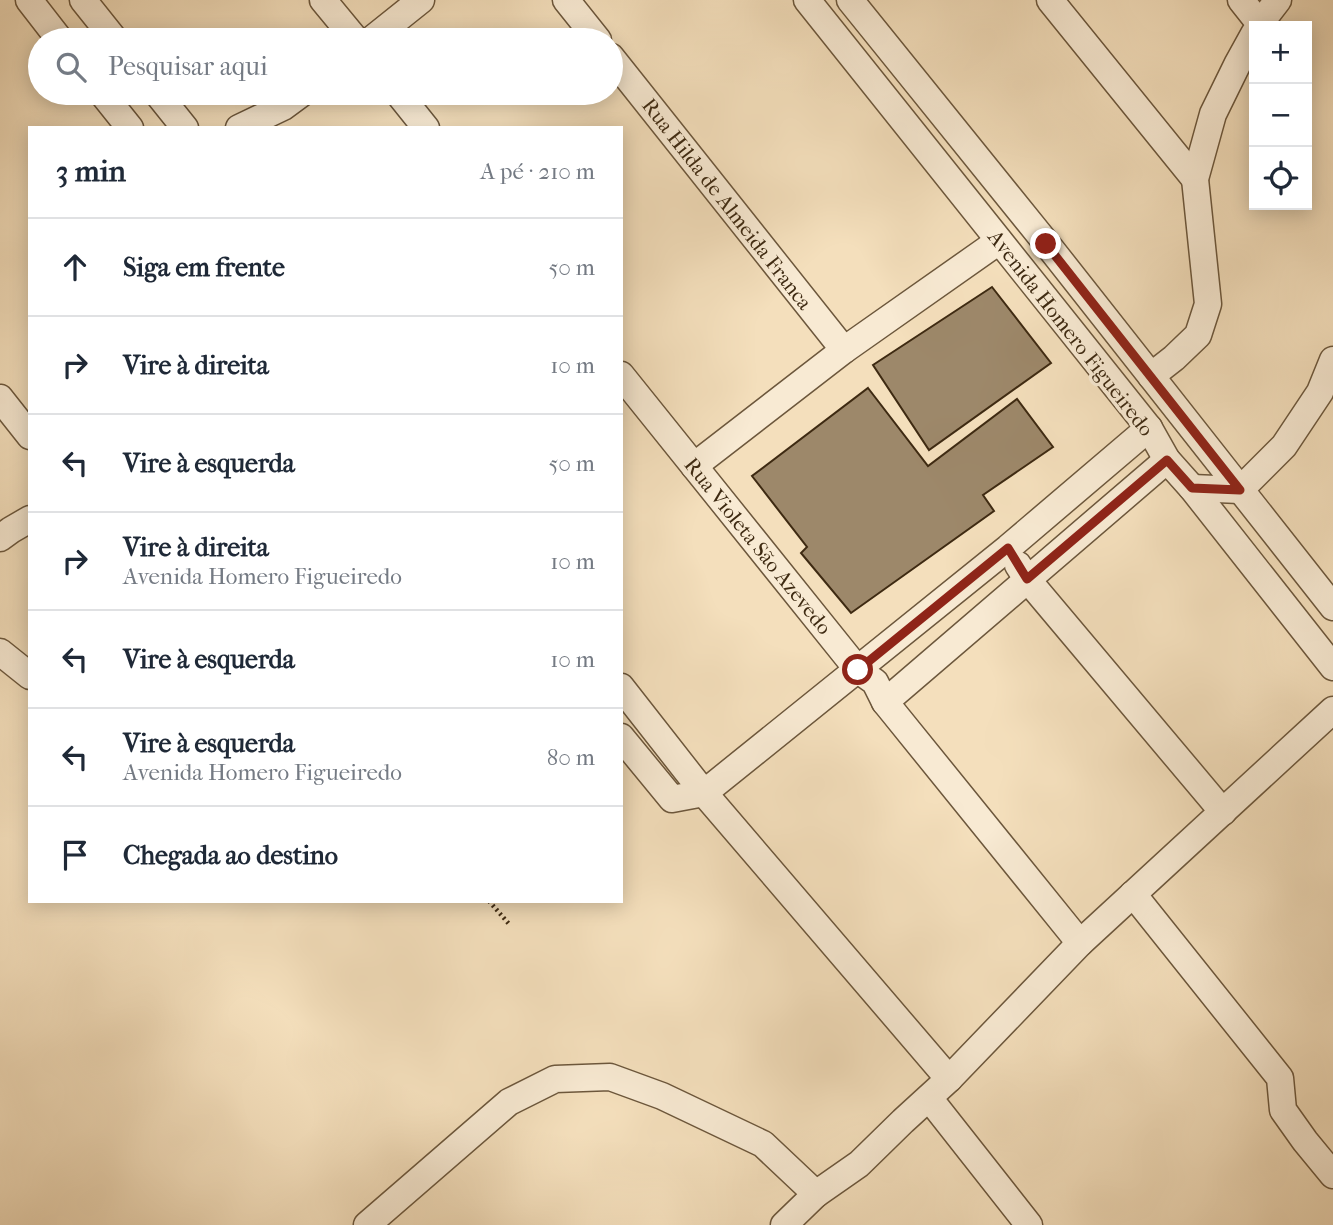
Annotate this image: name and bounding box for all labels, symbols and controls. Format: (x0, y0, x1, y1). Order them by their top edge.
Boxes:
map controls (1249, 21, 1312, 210)
button: + (1249, 21, 1312, 84)
search box (28, 28, 623, 105)
icon: search (52, 48, 90, 86)
text: Pesquisar aqui (108, 51, 268, 82)
button: − (1249, 84, 1312, 147)
street label: Rua Hilda de Almeida Franca (637, 94, 817, 315)
button: locate (1249, 147, 1312, 210)
text: 3 min (56, 154, 126, 189)
text: A pé · 210 m (480, 158, 595, 185)
street label: Avenida Homero Figueiredo (982, 224, 1159, 441)
route end (1030, 228, 1061, 259)
icon: ahead (56, 248, 94, 286)
text: Siga em frente (123, 252, 285, 283)
text: 50 m (548, 254, 595, 281)
icon: right (56, 346, 94, 384)
text: Vire à direita (123, 350, 269, 381)
text: 10 m (550, 352, 595, 379)
icon: left (56, 444, 94, 482)
text: Vire à esquerda (123, 448, 295, 479)
text: 50 m (548, 450, 595, 477)
street label: Rua Violeta São Azevedo (679, 453, 837, 639)
text: Vire à direita (123, 532, 269, 563)
icon: right (56, 542, 94, 580)
text: 10 m (550, 548, 595, 575)
text: Avenida Homero Figueiredo (123, 563, 402, 590)
icon: left (56, 640, 94, 678)
text: Vire à esquerda (123, 644, 295, 675)
text: 10 m (550, 646, 595, 673)
route start (842, 654, 873, 685)
text: Vire à esquerda (123, 728, 295, 759)
icon: left (56, 738, 94, 776)
text: 80 m (547, 744, 595, 771)
text: Avenida Homero Figueiredo (123, 759, 402, 786)
icon: arrive (56, 836, 94, 874)
text: Chegada ao destino (123, 840, 338, 871)

